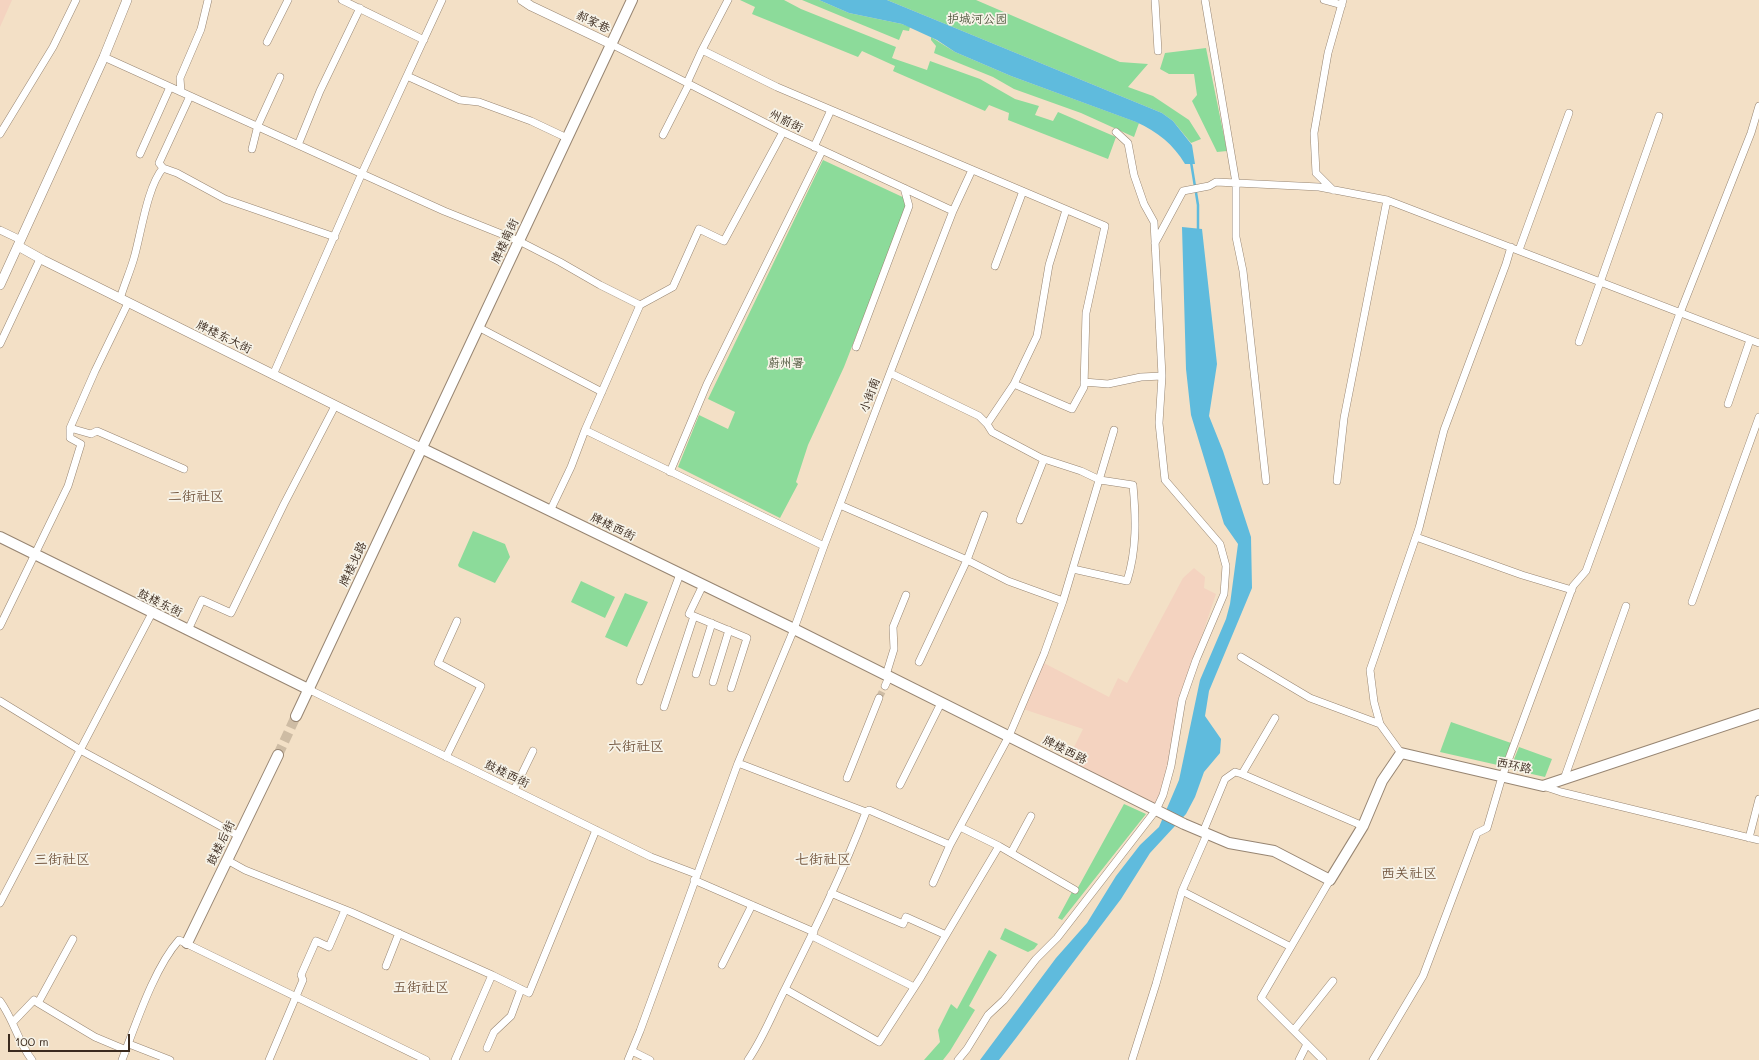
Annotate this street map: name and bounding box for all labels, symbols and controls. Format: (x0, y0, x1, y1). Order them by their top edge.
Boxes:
street label: 郝家巷 (574, 8, 612, 36)
park label: 护城河公园 (947, 12, 1007, 26)
street label: 州前街 (767, 107, 805, 135)
street label: 牌楼南街 (488, 216, 522, 266)
street label: 牌楼东大街 (194, 317, 254, 357)
park label: 蔚州署 (768, 356, 804, 370)
street label: 小街南 (857, 376, 883, 414)
district label: 二街社区 (168, 489, 224, 505)
street label: 牌楼西街 (588, 510, 638, 544)
street label: 牌楼北路 (336, 539, 370, 589)
street label: 鼓楼东街 (135, 586, 185, 620)
street label: 牌楼西路 (1040, 733, 1090, 767)
district label: 六街社区 (608, 739, 664, 755)
street label: 西环路 (1495, 755, 1533, 777)
street label: 鼓楼西街 (482, 757, 532, 791)
street label: 鼓楼后街 (204, 818, 238, 868)
district label: 三街社区 (34, 852, 90, 868)
district label: 七街社区 (795, 852, 851, 868)
district label: 西关社区 (1381, 866, 1437, 882)
district label: 五街社区 (393, 980, 449, 996)
scale bar (10, 1026, 132, 1052)
text: 100 m (15, 1033, 49, 1049)

